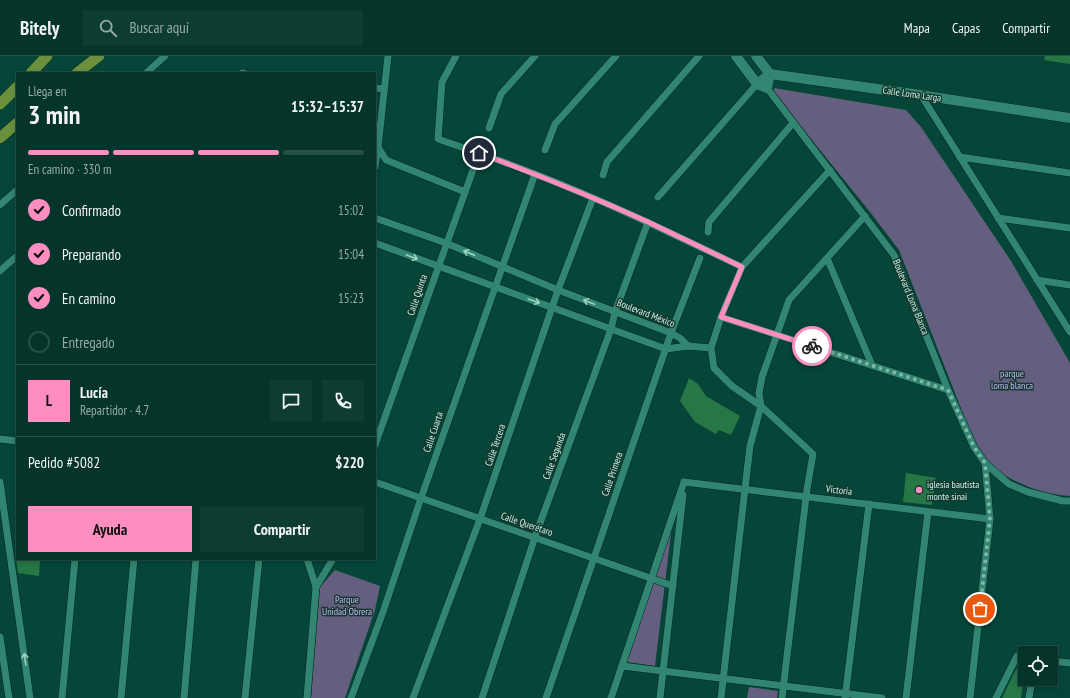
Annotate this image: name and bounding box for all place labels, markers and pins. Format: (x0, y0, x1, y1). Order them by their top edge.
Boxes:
pin (462, 136, 496, 170)
place label: iglesia bautista monte sinai (927, 478, 979, 503)
marker: iglesia bautista monte sinai (914, 485, 924, 495)
pin (963, 592, 997, 626)

